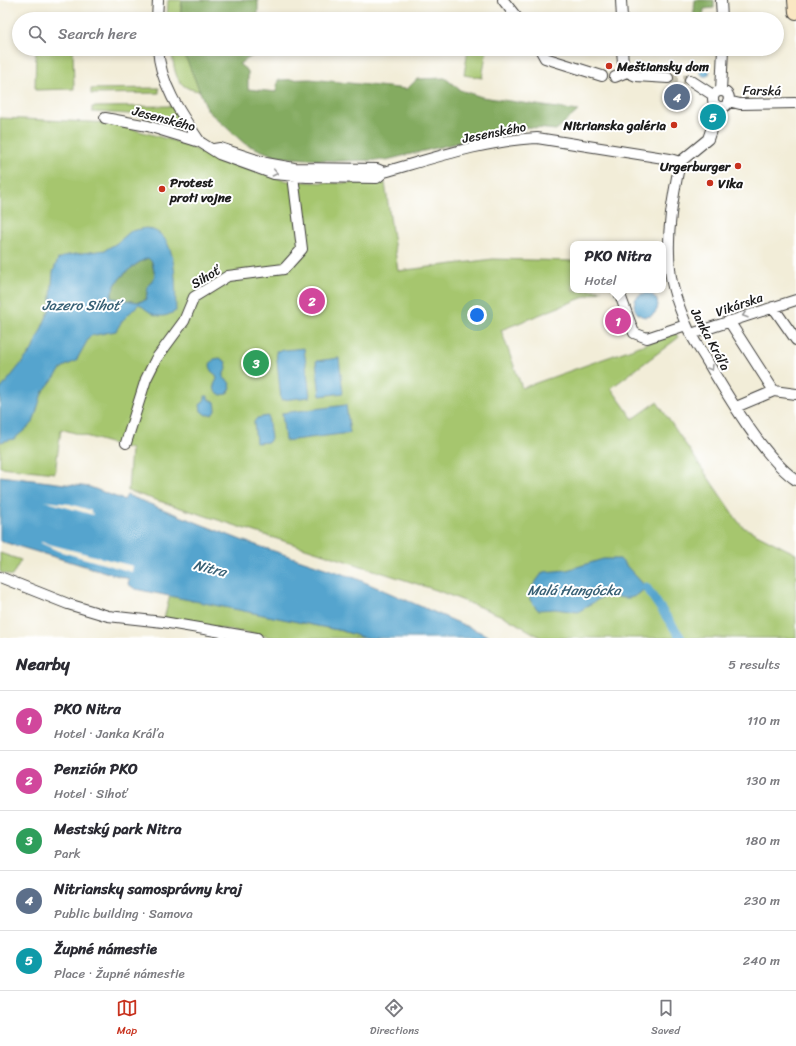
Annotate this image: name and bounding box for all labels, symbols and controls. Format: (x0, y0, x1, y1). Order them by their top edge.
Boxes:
search box (12, 12, 784, 56)
text: Search here (58, 21, 137, 47)
icon: search (26, 23, 48, 45)
place label: Meštiansky dom (616, 55, 709, 78)
marker: Meštiansky dom (604, 61, 614, 71)
street label: Farská (743, 79, 782, 102)
pin: 4 (664, 82, 690, 112)
street label: Jesenského (129, 99, 199, 138)
pin: 5 (700, 102, 726, 132)
place label: Nitrianska galéria (563, 114, 666, 137)
street label: Jesenského (459, 115, 529, 150)
marker: Nitrianska galéria (669, 120, 679, 130)
place label: Urgerburger (660, 155, 732, 178)
marker: Urgerburger (733, 161, 743, 171)
one-way arrow (272, 169, 279, 177)
place label: Protest proti vojne (169, 171, 232, 209)
place label: Vika (718, 172, 743, 195)
marker: Vika (705, 178, 715, 188)
marker: Protest proti vojne (157, 184, 167, 194)
popup (570, 241, 666, 293)
text: PKO Nitra (585, 243, 651, 269)
street label: Sihoť (186, 258, 226, 295)
text: Hotel (585, 269, 617, 292)
street label: Vikárska (712, 285, 766, 323)
pin: 2 (299, 286, 325, 316)
water label: Jazero Sihoť (42, 293, 124, 318)
street label: Janka Kráľa (684, 303, 737, 375)
your location (467, 305, 487, 325)
pin: 1 (605, 306, 631, 336)
one-way arrow (742, 311, 749, 319)
pin: 3 (243, 348, 269, 378)
one-way arrow (706, 364, 714, 371)
water label: Nitra (191, 552, 231, 585)
water label: Malá Hangócka (527, 578, 623, 603)
text: Nearby (16, 649, 70, 679)
text: 5 results (728, 653, 780, 676)
text: PKO Nitra (54, 696, 121, 722)
text: 1 (26, 709, 32, 732)
text: 110 m (747, 709, 780, 732)
text: Hotel · Janka Kráľa (54, 722, 164, 745)
text: Penzión PKO (54, 756, 138, 782)
text: 2 (25, 769, 33, 792)
text: 130 m (746, 769, 780, 792)
text: Hotel · Sihoť (54, 782, 129, 805)
text: Mestský park Nitra (54, 816, 181, 842)
text: 3 (25, 829, 33, 852)
text: 180 m (745, 829, 780, 852)
text: Park (54, 842, 81, 865)
text: Nitriansky samosprávny kraj (54, 876, 242, 902)
text: 4 (25, 889, 33, 912)
text: 230 m (744, 889, 780, 912)
text: Public building · Samova (54, 902, 193, 925)
text: Župné námestie (54, 936, 157, 962)
text: 5 (25, 949, 33, 972)
text: 240 m (743, 949, 780, 972)
text: Place · Župné námestie (54, 962, 185, 985)
tab: Map (116, 997, 138, 1040)
tab: Directions (370, 997, 419, 1040)
tab: Saved (651, 997, 680, 1040)

